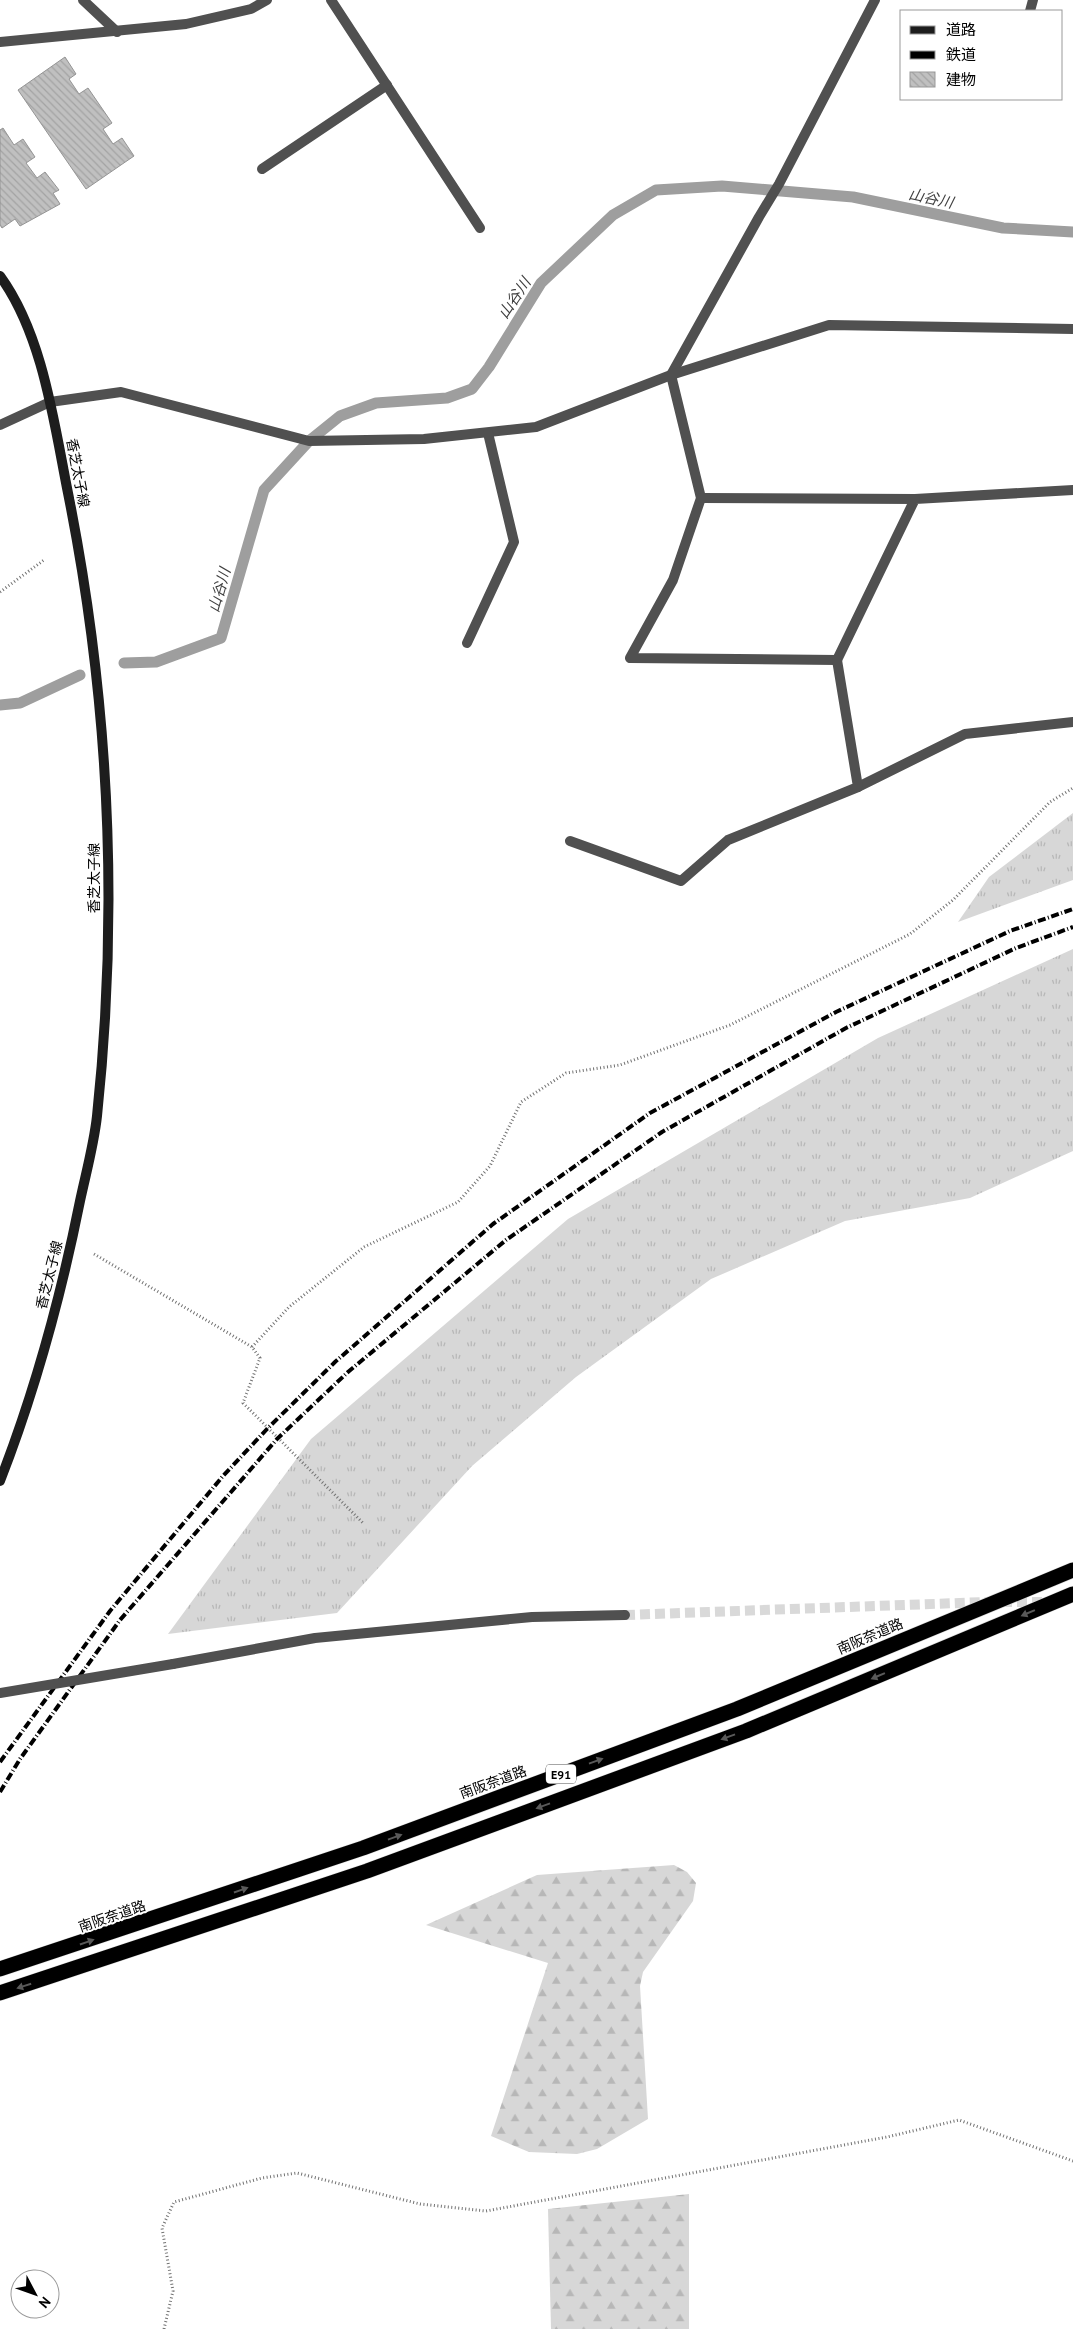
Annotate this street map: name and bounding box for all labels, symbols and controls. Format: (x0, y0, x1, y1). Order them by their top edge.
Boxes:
legend (900, 10, 1063, 100)
text: 道路 (946, 20, 976, 39)
text: 鉄道 (946, 45, 976, 64)
text: 建物 (946, 70, 976, 89)
water label: 山谷川 (907, 184, 957, 212)
water label: 山谷川 (494, 272, 536, 322)
street label: 香芝太子線 (62, 437, 94, 509)
water label: 山谷川 (204, 564, 235, 614)
street label: 香芝太子線 (85, 843, 103, 913)
street label: 香芝太子線 (32, 1239, 66, 1311)
one-way arrow (1020, 1609, 1035, 1617)
street label: 南阪奈道路 (834, 1614, 906, 1658)
one-way arrow (871, 1672, 885, 1680)
one-way arrow (720, 1733, 735, 1741)
one-way arrow (589, 1757, 604, 1765)
street label: 南阪奈道路 (457, 1762, 529, 1802)
road number: E91 (546, 1765, 576, 1784)
one-way arrow (535, 1803, 550, 1810)
one-way arrow (388, 1832, 402, 1840)
one-way arrow (234, 1885, 249, 1893)
street label: 南阪奈道路 (76, 1896, 148, 1936)
one-way arrow (80, 1937, 95, 1945)
one-way arrow (16, 1983, 31, 1991)
north arrow (10, 2269, 60, 2319)
text: N (35, 2293, 55, 2312)

